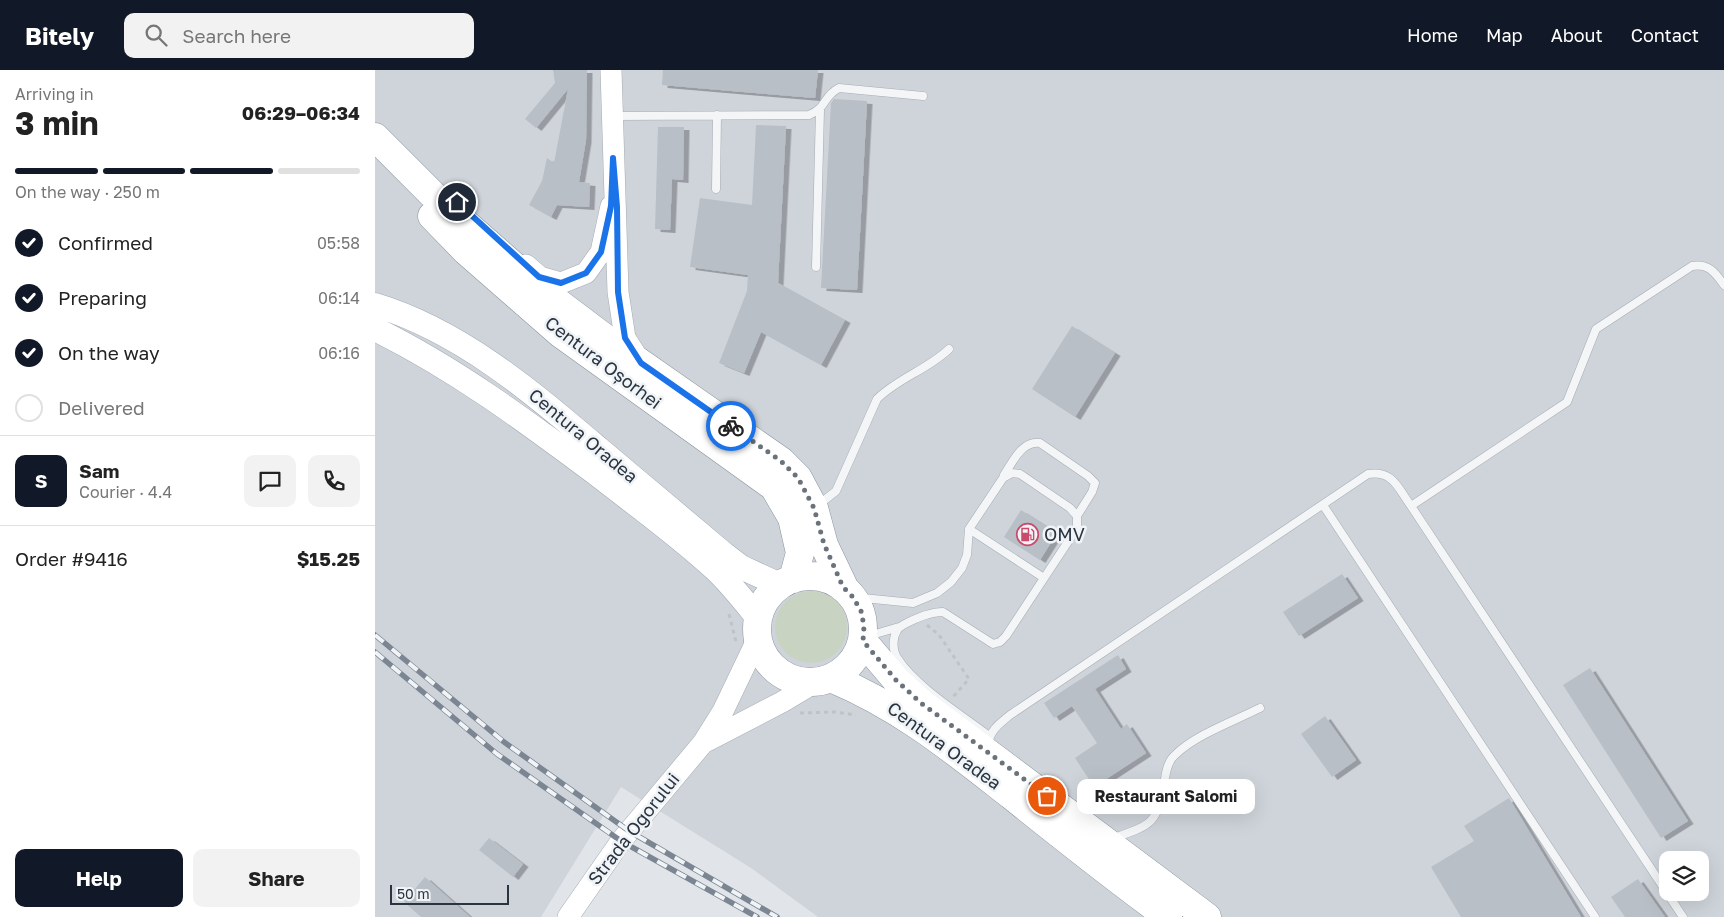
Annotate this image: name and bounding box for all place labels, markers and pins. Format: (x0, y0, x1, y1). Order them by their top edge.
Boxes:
pin (436, 181, 478, 223)
fuel station icon: OMV (1016, 523, 1040, 547)
place label: OMV (1044, 523, 1085, 545)
pin (1026, 775, 1068, 817)
callout: Restaurant Salomi (1077, 778, 1255, 814)

